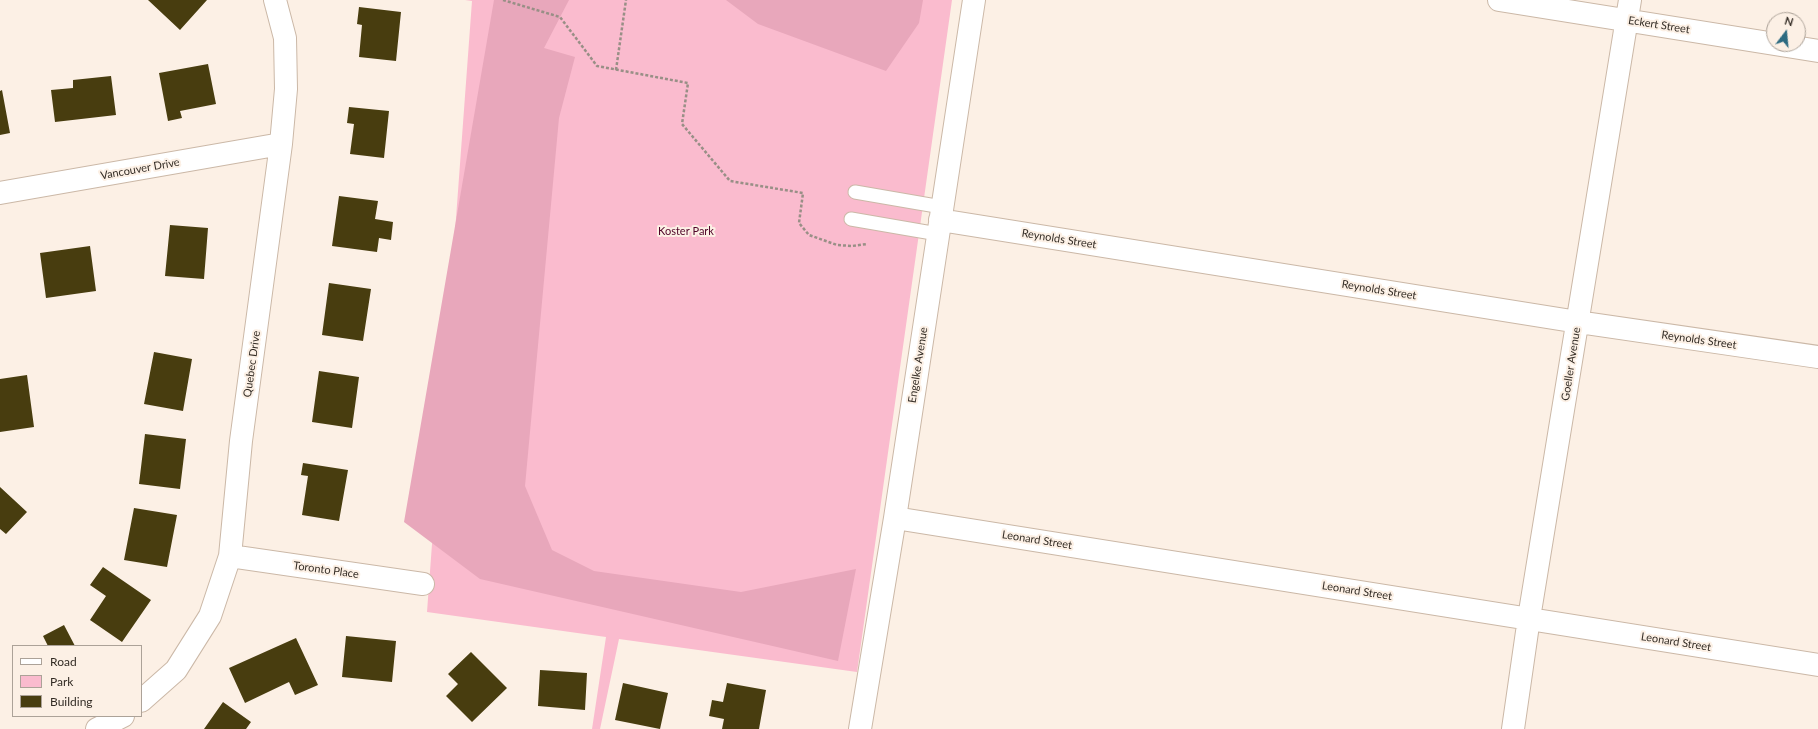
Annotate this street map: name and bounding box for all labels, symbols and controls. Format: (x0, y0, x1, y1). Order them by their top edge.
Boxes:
north arrow (1766, 12, 1806, 52)
street label: Eckert Street (1627, 14, 1691, 36)
text: N (1783, 14, 1795, 28)
street label: Vancouver Drive (99, 156, 181, 182)
park label: Koster Park (658, 224, 714, 238)
street label: Reynolds Street (1021, 227, 1097, 251)
street label: Reynolds Street (1341, 278, 1417, 302)
street label: Engelke Avenue (905, 326, 931, 404)
street label: Goeller Avenue (1559, 326, 1583, 402)
street label: Reynolds Street (1661, 328, 1737, 352)
street label: Quebec Drive (241, 330, 263, 398)
street label: Leonard Street (1001, 528, 1073, 552)
street label: Toronto Place (292, 559, 360, 581)
street label: Leonard Street (1321, 579, 1393, 603)
street label: Leonard Street (1640, 630, 1712, 654)
legend (12, 645, 142, 717)
text: Road (50, 654, 77, 669)
text: Park (50, 674, 73, 689)
text: Building (50, 694, 93, 709)

